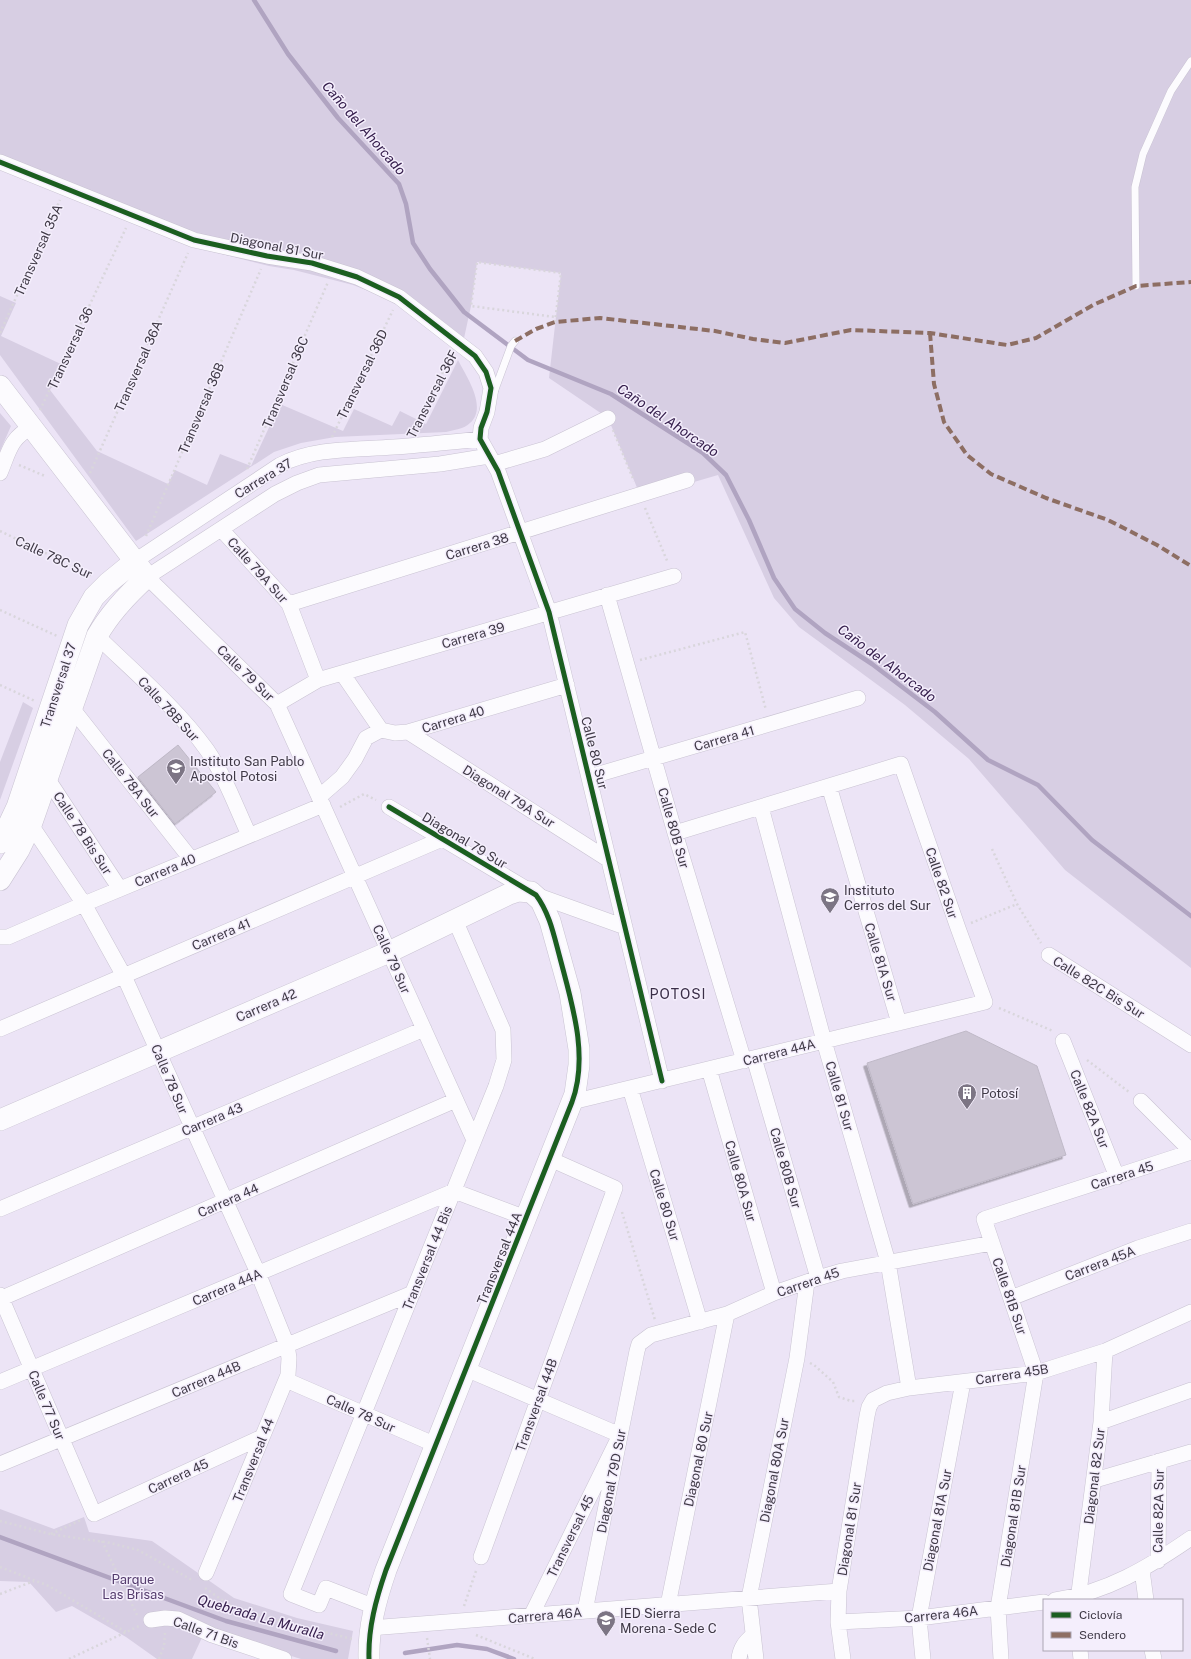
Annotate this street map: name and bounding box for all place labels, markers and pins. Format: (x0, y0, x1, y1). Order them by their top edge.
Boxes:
place label: Instituto San Pablo Apostol Potosi (190, 754, 304, 784)
school or university icon: Instituto San Pablo Apostol Potosi (165, 757, 187, 785)
place label: Instituto Cerros del Sur (844, 883, 931, 913)
school or university icon: Instituto Cerros del Sur (819, 886, 841, 914)
building icon: Potosí (956, 1082, 978, 1110)
place label: Potosí (981, 1086, 1019, 1101)
place label: IED Sierra Morena - Sede C (620, 1606, 717, 1636)
school or university icon: IED Sierra Morena - Sede C (595, 1609, 617, 1637)

